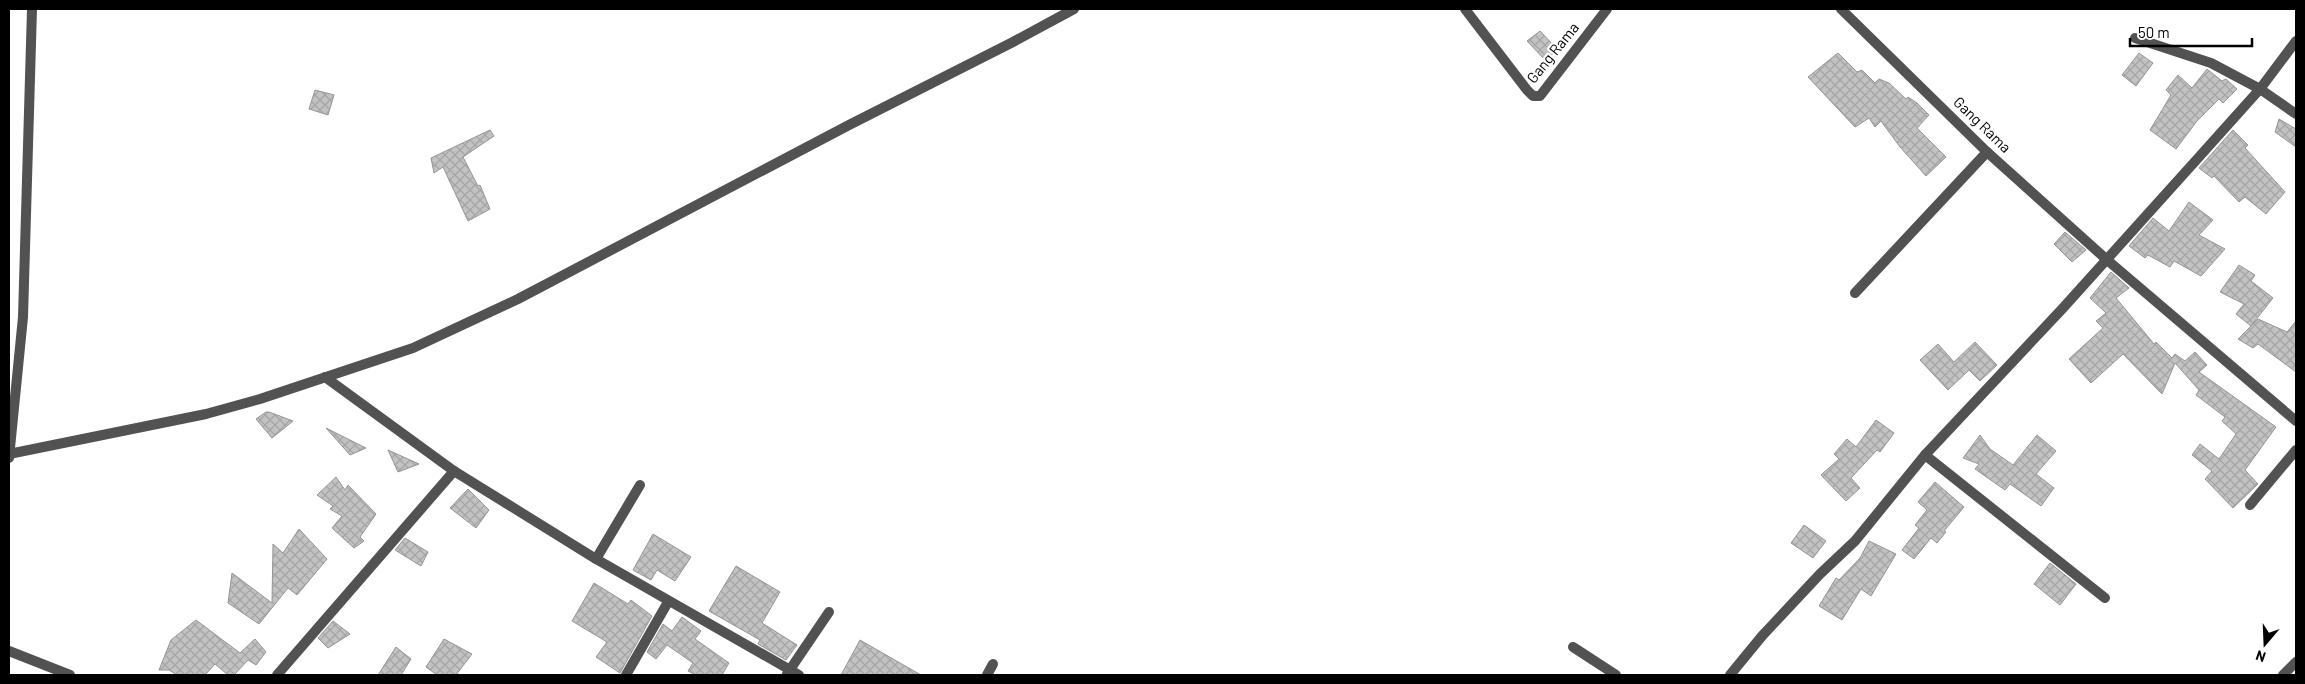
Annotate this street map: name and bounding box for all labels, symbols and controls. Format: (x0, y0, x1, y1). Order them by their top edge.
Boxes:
scale bar (2130, 15, 2252, 47)
street label: Gang Rama (1522, 18, 1582, 86)
text: 50 m (2138, 23, 2170, 41)
street label: Gang Rama (1950, 93, 2015, 156)
north arrow (2240, 619, 2290, 669)
text: N (2253, 647, 2268, 666)

